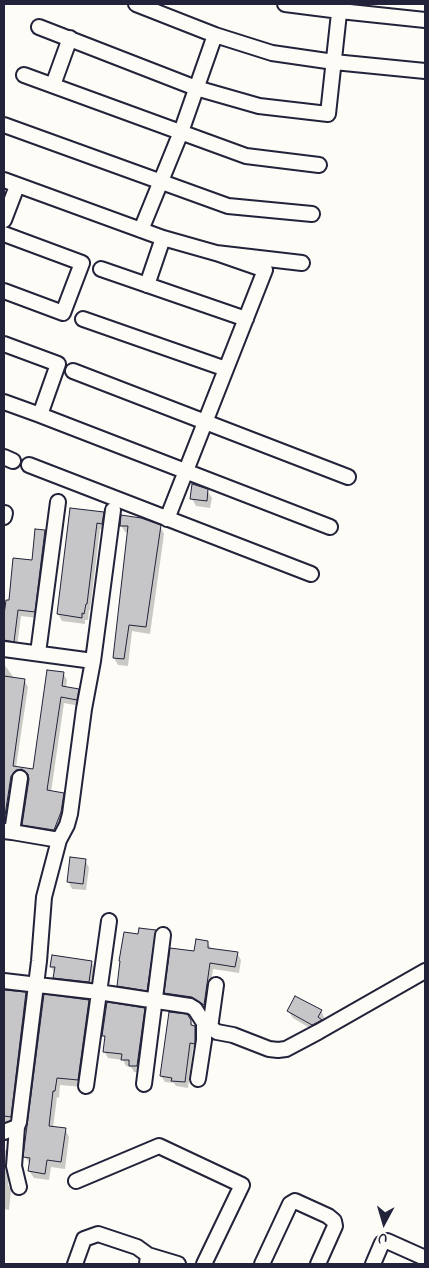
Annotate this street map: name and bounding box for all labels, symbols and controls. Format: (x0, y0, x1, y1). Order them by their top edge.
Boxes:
north arrow (359, 1198, 409, 1248)
text: U (377, 1228, 388, 1247)

